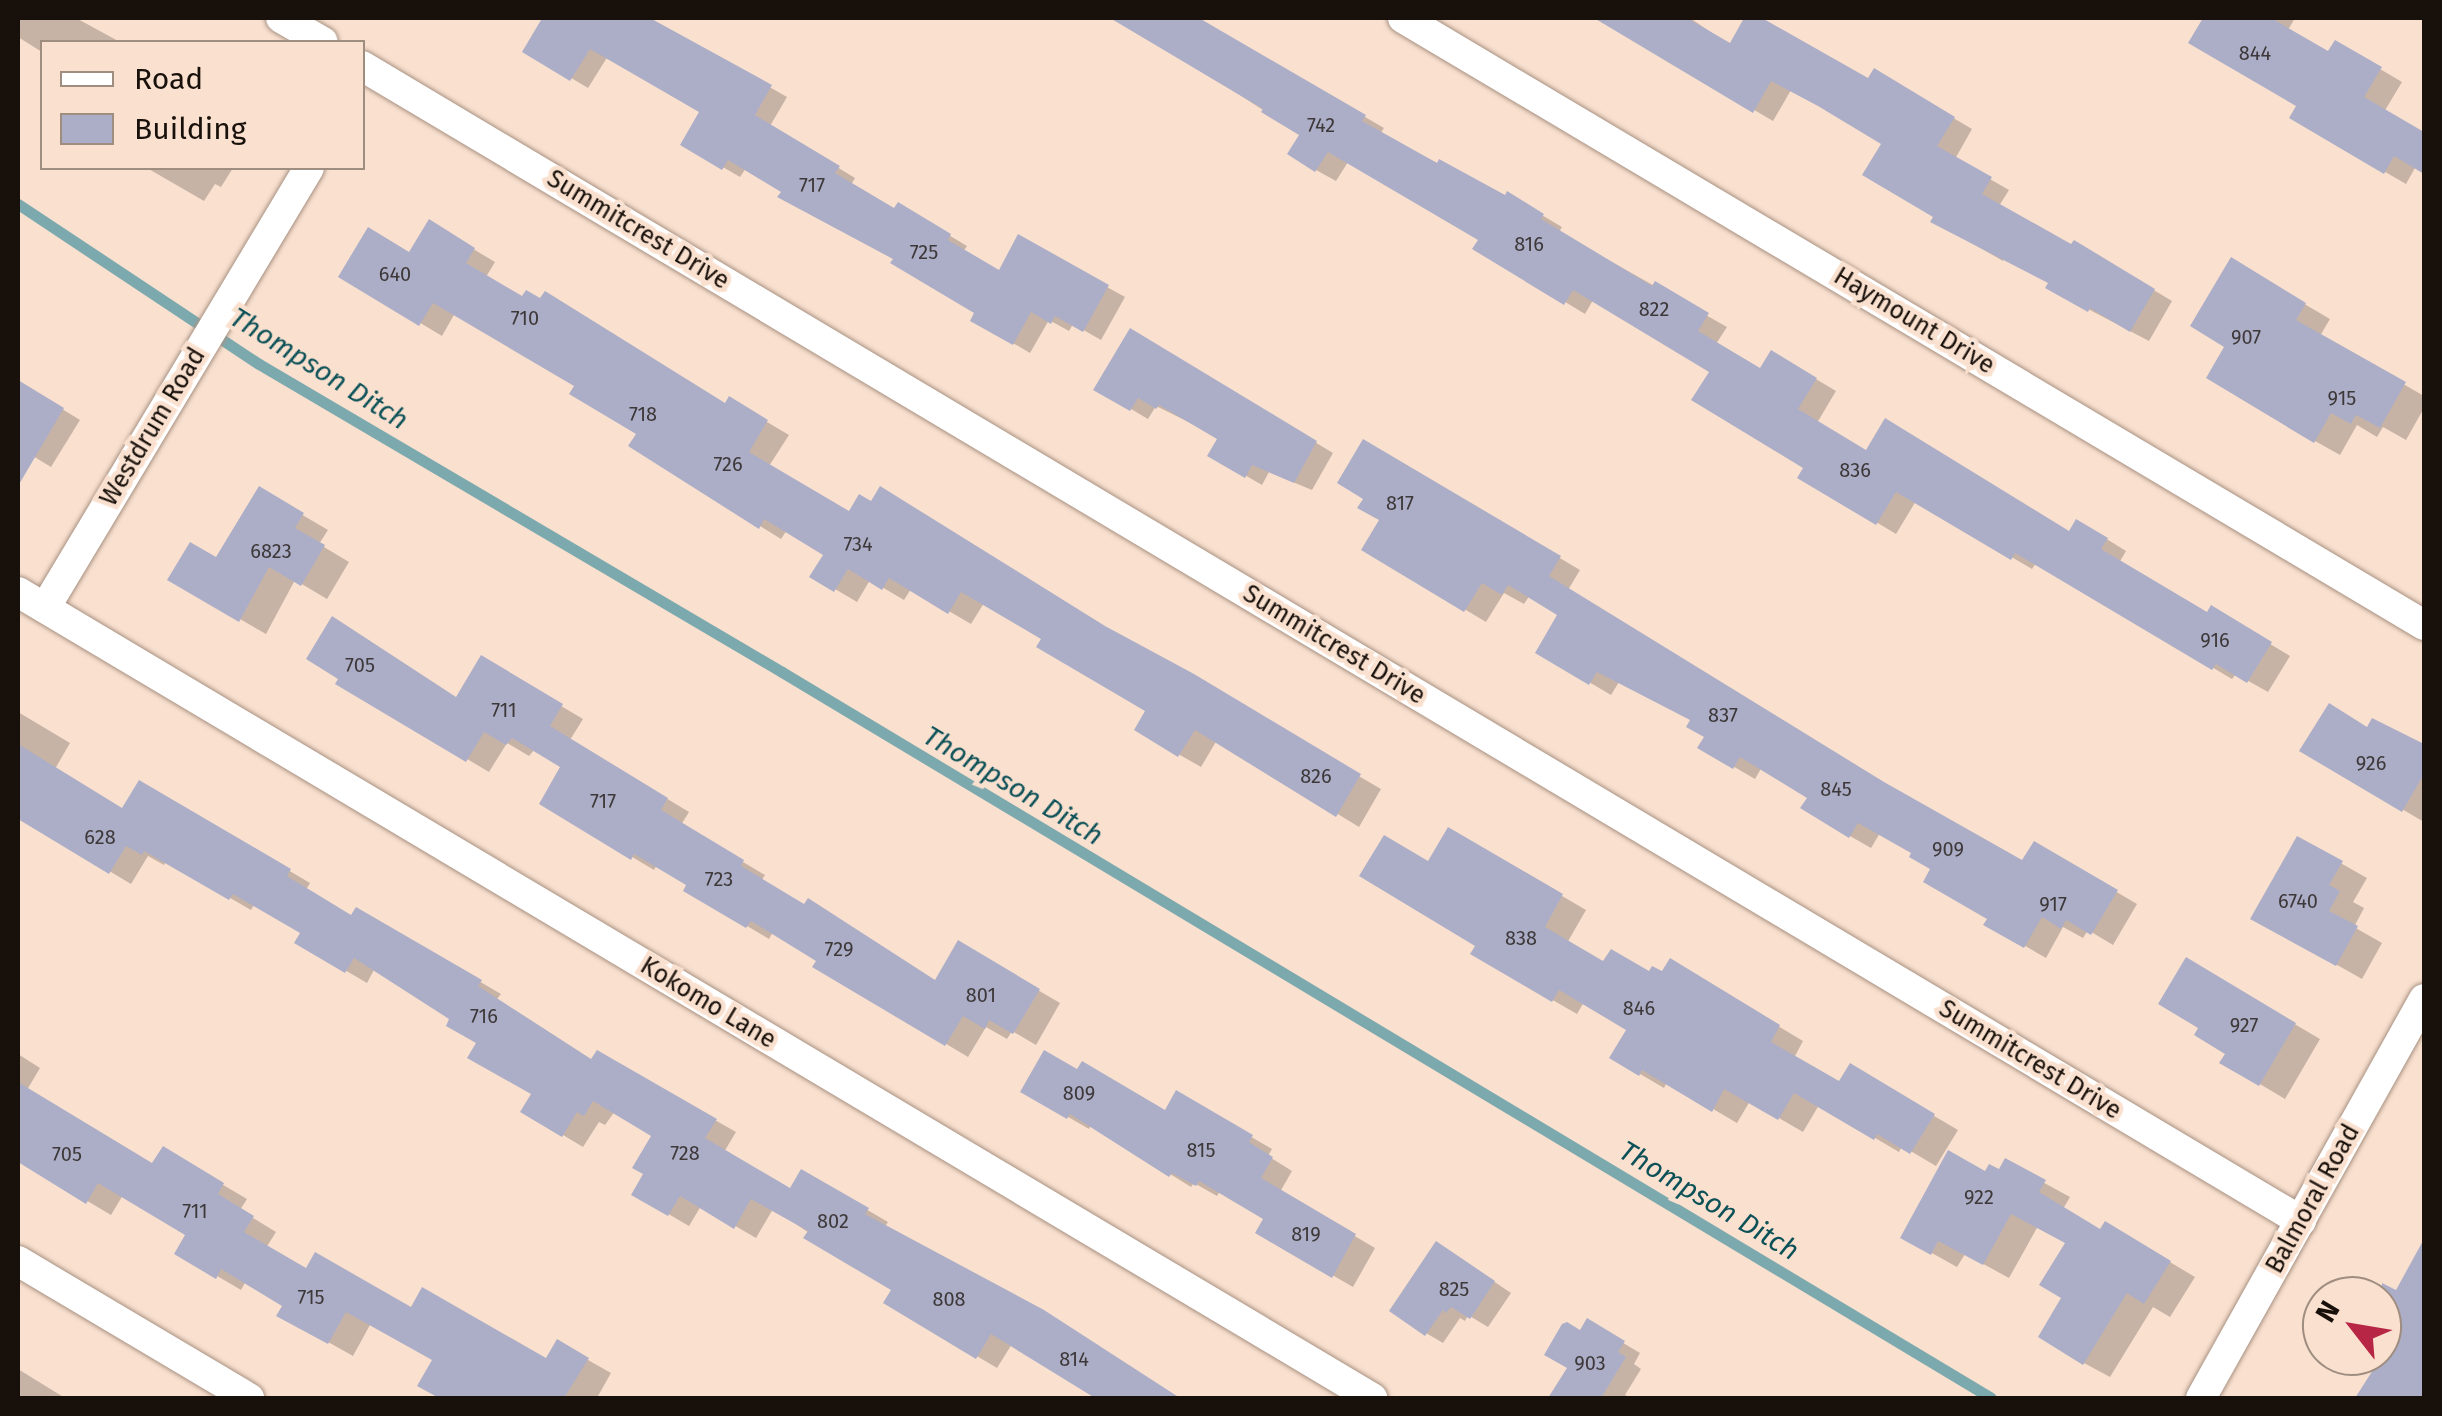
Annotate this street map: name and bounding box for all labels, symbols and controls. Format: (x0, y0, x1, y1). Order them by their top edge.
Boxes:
legend (40, 40, 365, 170)
house number: 844 (2239, 41, 2271, 65)
text: Road (134, 61, 203, 97)
text: Building (134, 111, 246, 147)
house number: 742 (1307, 113, 1335, 137)
street label: Summitcrest Drive (541, 164, 735, 296)
house number: 717 (799, 173, 825, 197)
house number: 816 (1514, 232, 1544, 256)
house number: 725 (910, 240, 938, 264)
street label: Haymount Drive (1828, 261, 2000, 381)
house number: 640 (379, 262, 411, 286)
house number: 822 (1639, 297, 1669, 321)
water label: Thompson Ditch (224, 301, 414, 437)
house number: 710 (511, 306, 539, 330)
house number: 907 (2231, 325, 2261, 349)
street label: Westdrum Road (94, 342, 212, 512)
house number: 915 (2328, 386, 2356, 410)
house number: 718 (629, 402, 657, 426)
house number: 726 (713, 452, 743, 476)
house number: 836 (1839, 458, 1871, 482)
house number: 817 (1386, 491, 1414, 515)
house number: 734 (843, 532, 873, 556)
house number: 6823 (250, 539, 292, 563)
street label: Summitcrest Drive (1237, 579, 1431, 711)
house number: 916 (2200, 628, 2230, 652)
house number: 705 (345, 653, 375, 677)
house number: 711 (491, 698, 517, 722)
house number: 837 (1708, 703, 1738, 727)
water label: Thompson Ditch (917, 719, 1109, 853)
house number: 926 (2356, 751, 2386, 775)
house number: 826 (1300, 764, 1332, 788)
house number: 845 (1820, 777, 1852, 801)
house number: 717 (590, 789, 616, 813)
house number: 628 (84, 825, 116, 849)
house number: 909 (1932, 837, 1964, 861)
house number: 723 (705, 867, 733, 891)
house number: 6740 (2278, 889, 2318, 913)
house number: 917 (2039, 892, 2067, 916)
house number: 838 (1505, 926, 1537, 950)
house number: 729 (825, 937, 853, 961)
street label: Kokomo Lane (635, 951, 781, 1055)
house number: 801 (966, 983, 996, 1007)
street label: Summitcrest Drive (1933, 994, 2127, 1126)
house number: 846 (1623, 996, 1655, 1020)
house number: 716 (470, 1004, 498, 1028)
house number: 927 (2230, 1013, 2258, 1037)
house number: 809 (1063, 1081, 1095, 1105)
street label: Balmoral Road (2260, 1119, 2366, 1279)
water label: Thompson Ditch (1613, 1134, 1805, 1268)
house number: 815 (1186, 1138, 1216, 1162)
house number: 728 (670, 1141, 700, 1165)
house number: 705 (52, 1142, 82, 1166)
house number: 922 (1964, 1185, 1994, 1209)
house number: 711 (182, 1199, 208, 1223)
house number: 802 (817, 1209, 849, 1233)
house number: 819 (1291, 1222, 1321, 1246)
north arrow (2302, 1276, 2402, 1376)
house number: 825 (1439, 1277, 1469, 1301)
house number: 715 (297, 1285, 325, 1309)
house number: 808 (932, 1287, 966, 1311)
text: N (2309, 1295, 2346, 1328)
house number: 814 (1059, 1347, 1089, 1371)
house number: 903 (1574, 1351, 1606, 1375)

